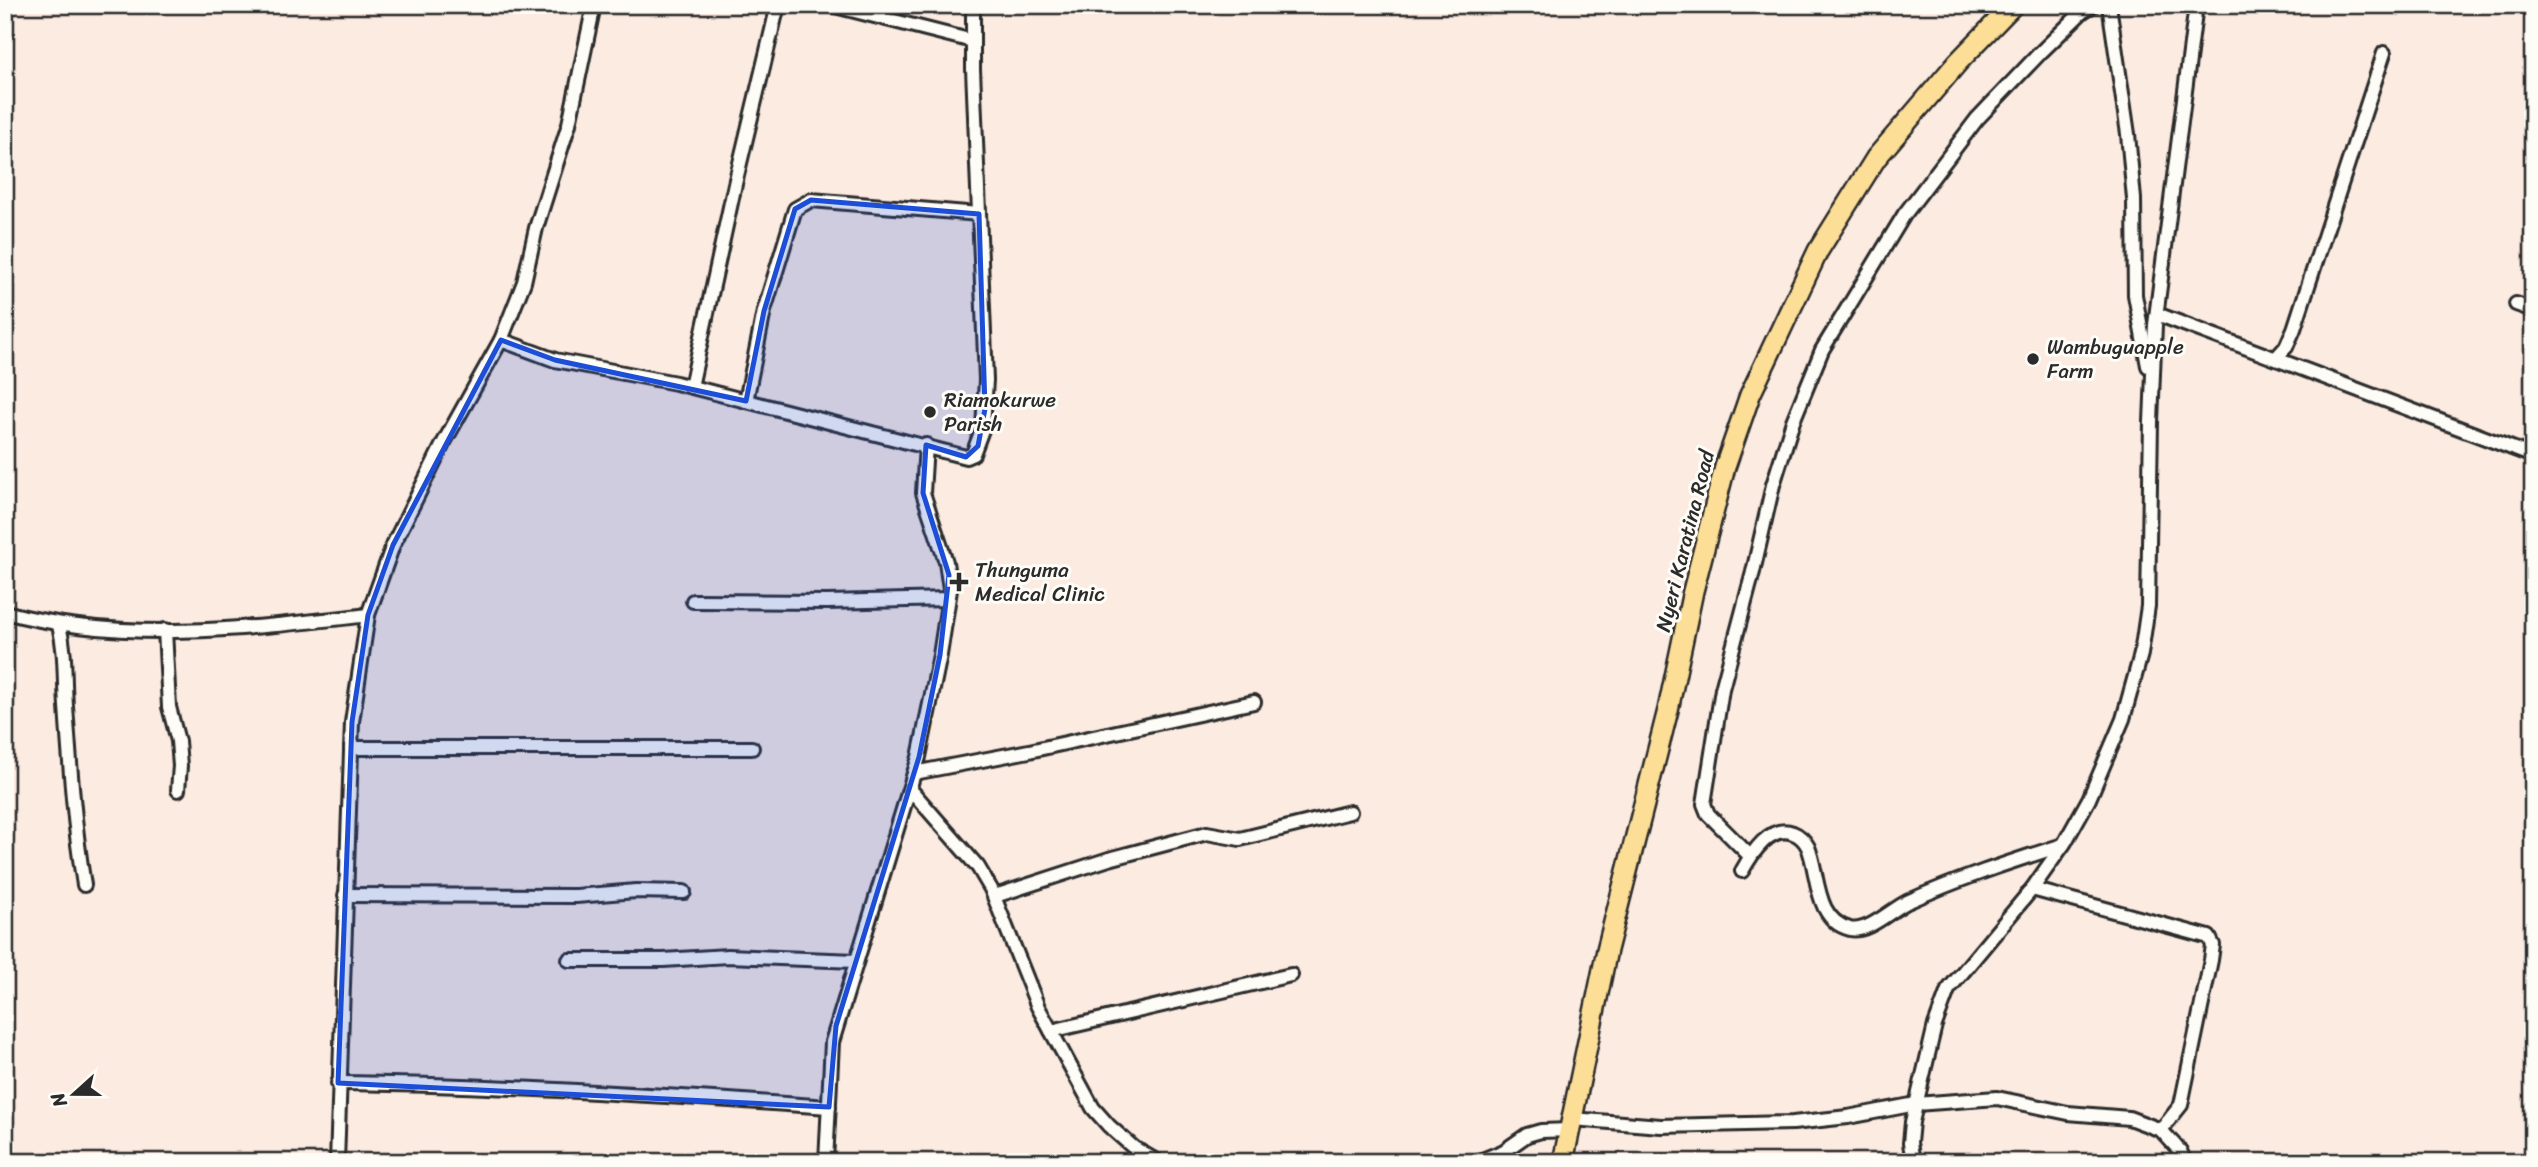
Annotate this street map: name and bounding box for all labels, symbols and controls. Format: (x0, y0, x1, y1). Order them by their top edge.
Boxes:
place label: Wambuguapple Farm (2047, 328, 2184, 390)
marker: Wambuguapple Farm (2025, 351, 2041, 367)
place label: Riamokurwe Parish (944, 381, 1056, 443)
marker: Riamokurwe Parish (922, 404, 938, 420)
street label: Nyeri Karatina Road (1644, 444, 1726, 636)
place label: Thunguma Medical Clinic (975, 551, 1105, 613)
marker: Thunguma Medical Clinic (949, 572, 969, 592)
north arrow (38, 1058, 108, 1128)
text: N (41, 1087, 77, 1113)

